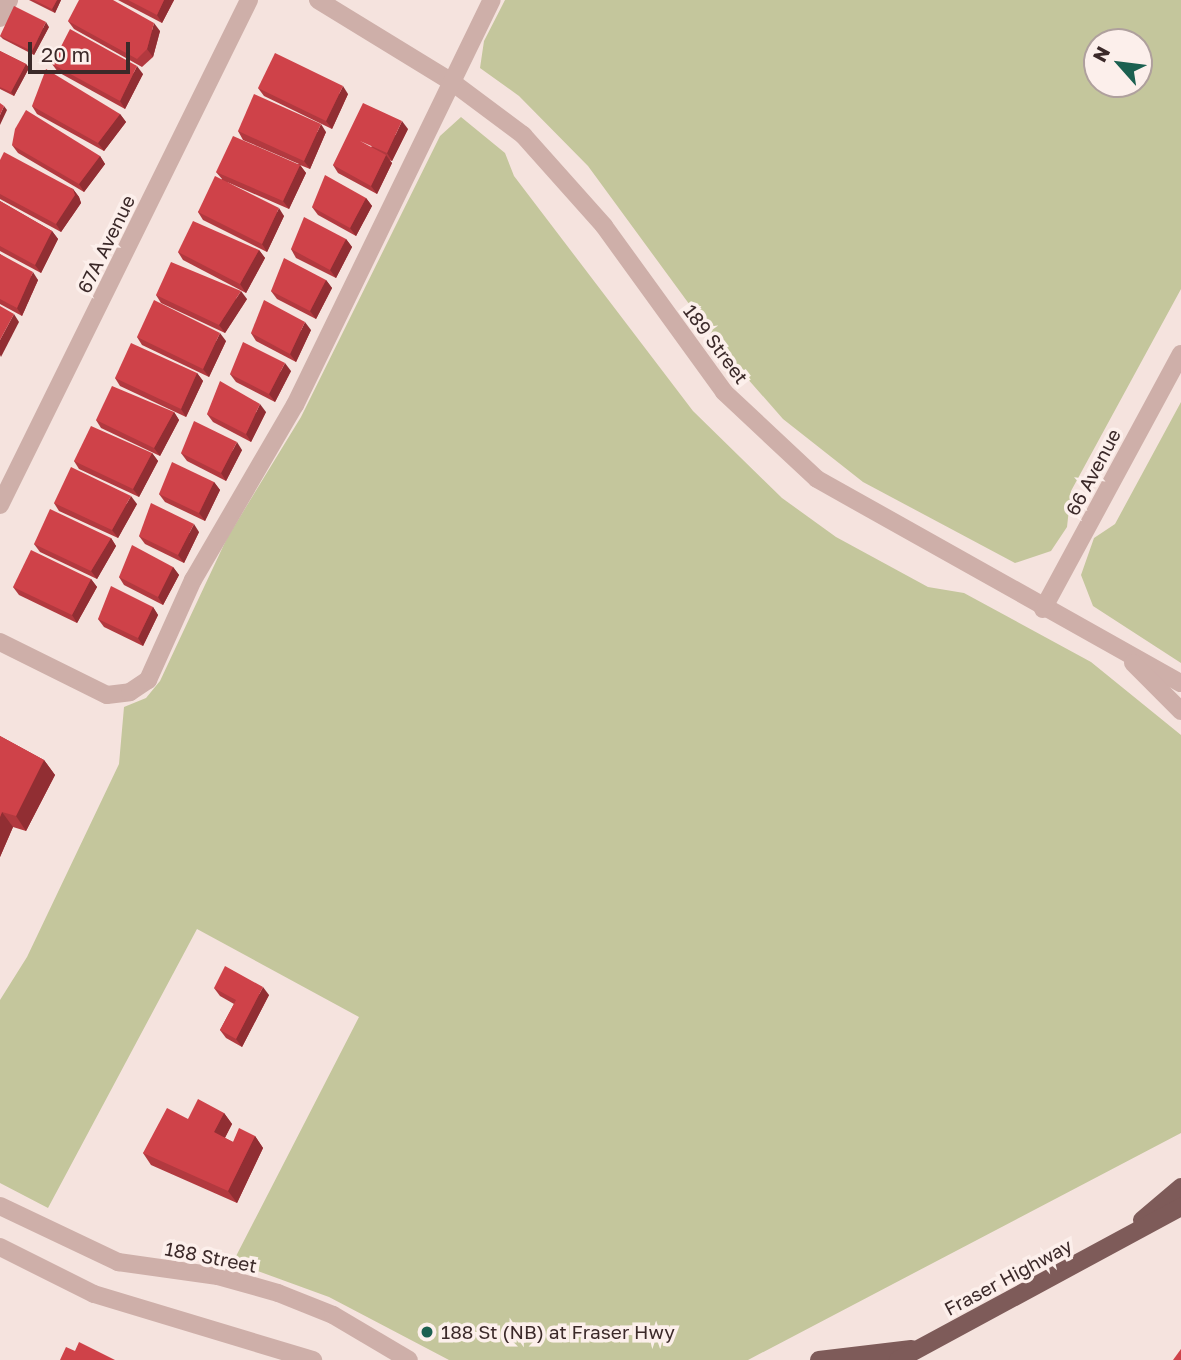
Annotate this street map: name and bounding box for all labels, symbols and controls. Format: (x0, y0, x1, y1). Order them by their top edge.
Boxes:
scale bar (32, 28, 133, 72)
north arrow (1083, 28, 1153, 98)
text: 20 m (41, 41, 90, 67)
text: N (1087, 42, 1114, 66)
street label: 67A Avenue (72, 191, 140, 297)
street label: 189 Street (679, 300, 753, 388)
street label: 66 Avenue (1061, 425, 1125, 519)
street label: Fraser Highway (940, 1234, 1076, 1320)
street label: 188 Street (163, 1237, 259, 1277)
place label: 188 St (NB) at Fraser Hwy (441, 1321, 675, 1343)
marker: 188 St (NB) at Fraser Hwy (419, 1324, 435, 1340)

